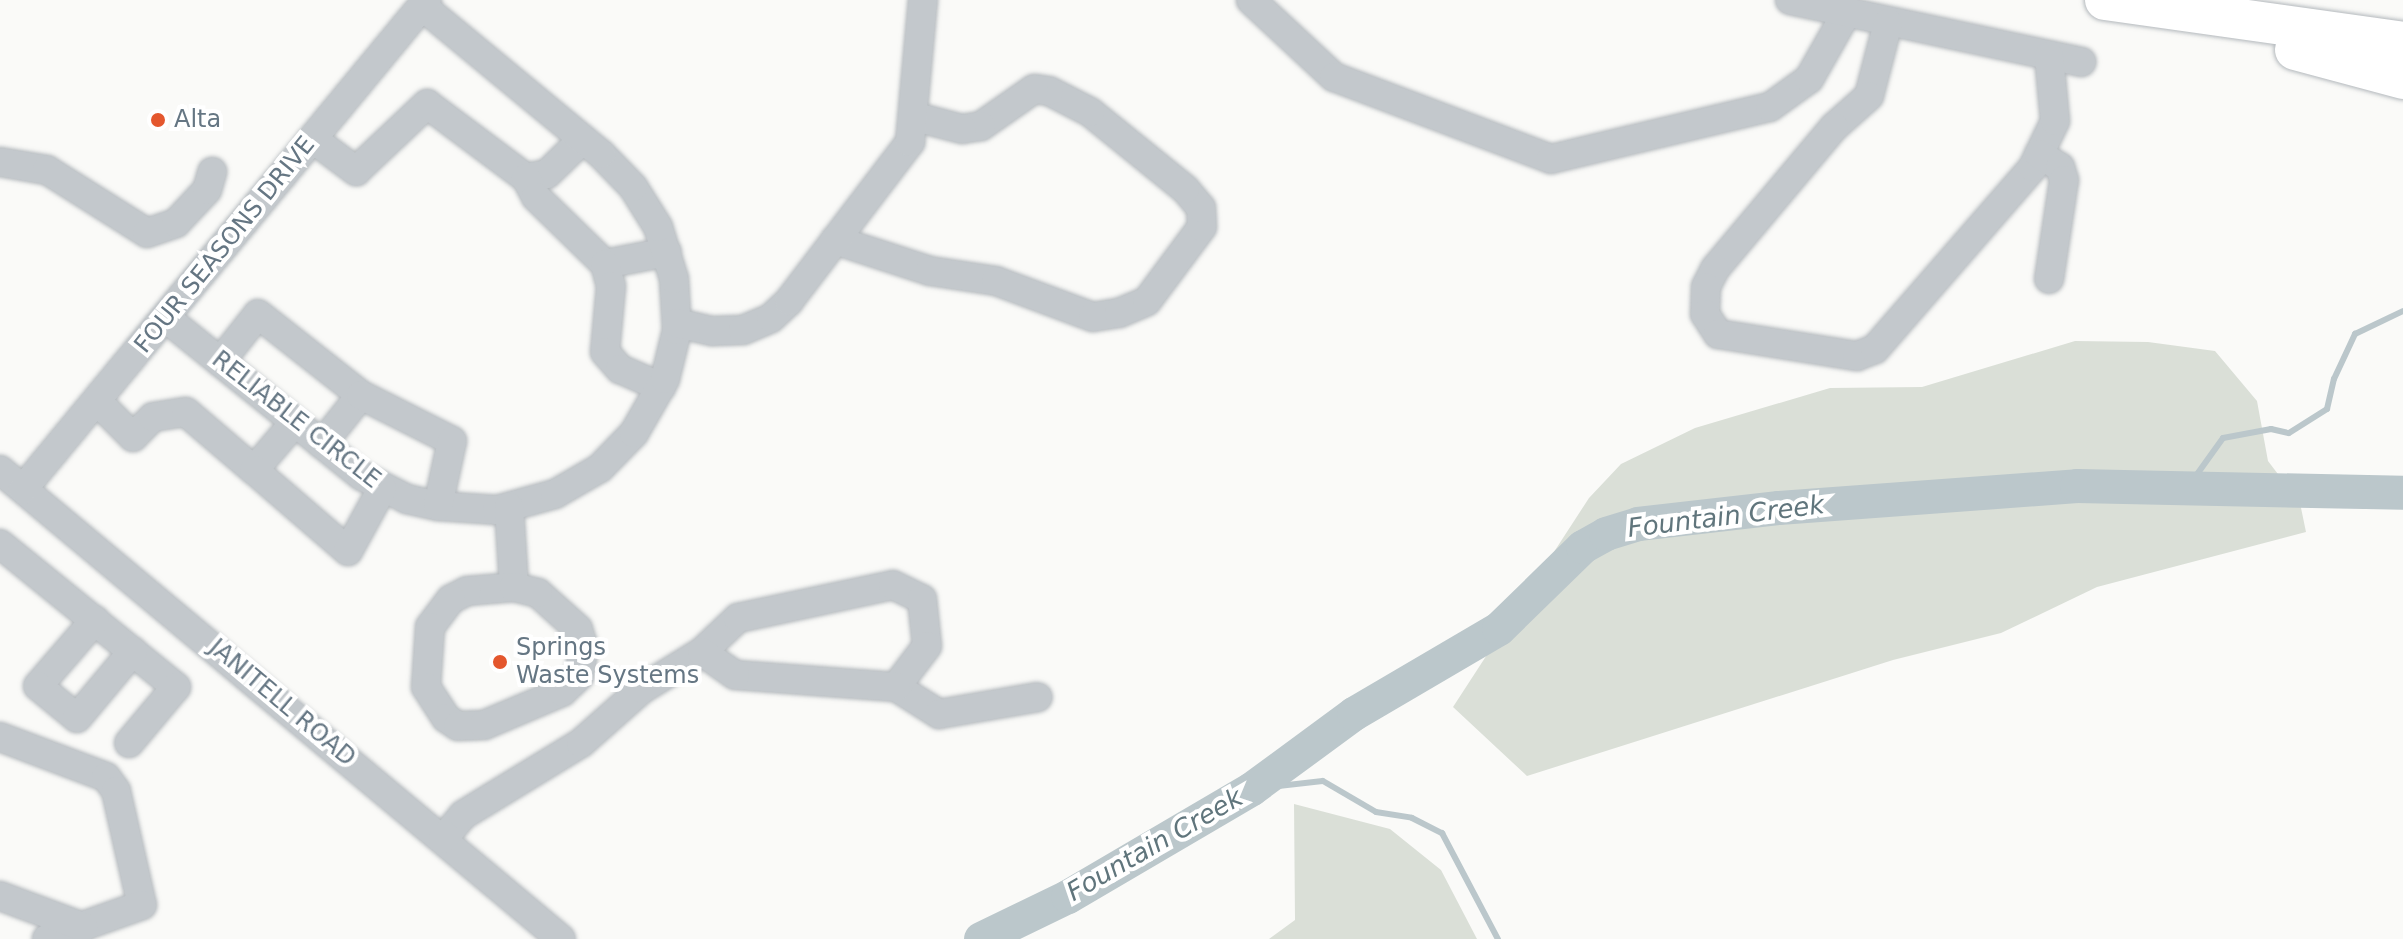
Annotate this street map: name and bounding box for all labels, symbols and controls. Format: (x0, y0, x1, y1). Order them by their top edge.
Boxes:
place label: Alta (174, 106, 221, 134)
marker: Alta (149, 111, 167, 129)
street label: FOUR SEASONS DRIVE (129, 131, 321, 359)
street label: RELIABLE CIRCLE (206, 345, 386, 495)
water label: Fountain Creek (1626, 489, 1826, 545)
street label: JANITELL ROAD (203, 633, 361, 773)
place label: Springs Waste Systems (516, 634, 699, 690)
marker: Springs Waste Systems (491, 653, 509, 671)
water label: Fountain Creek (1062, 782, 1248, 908)

